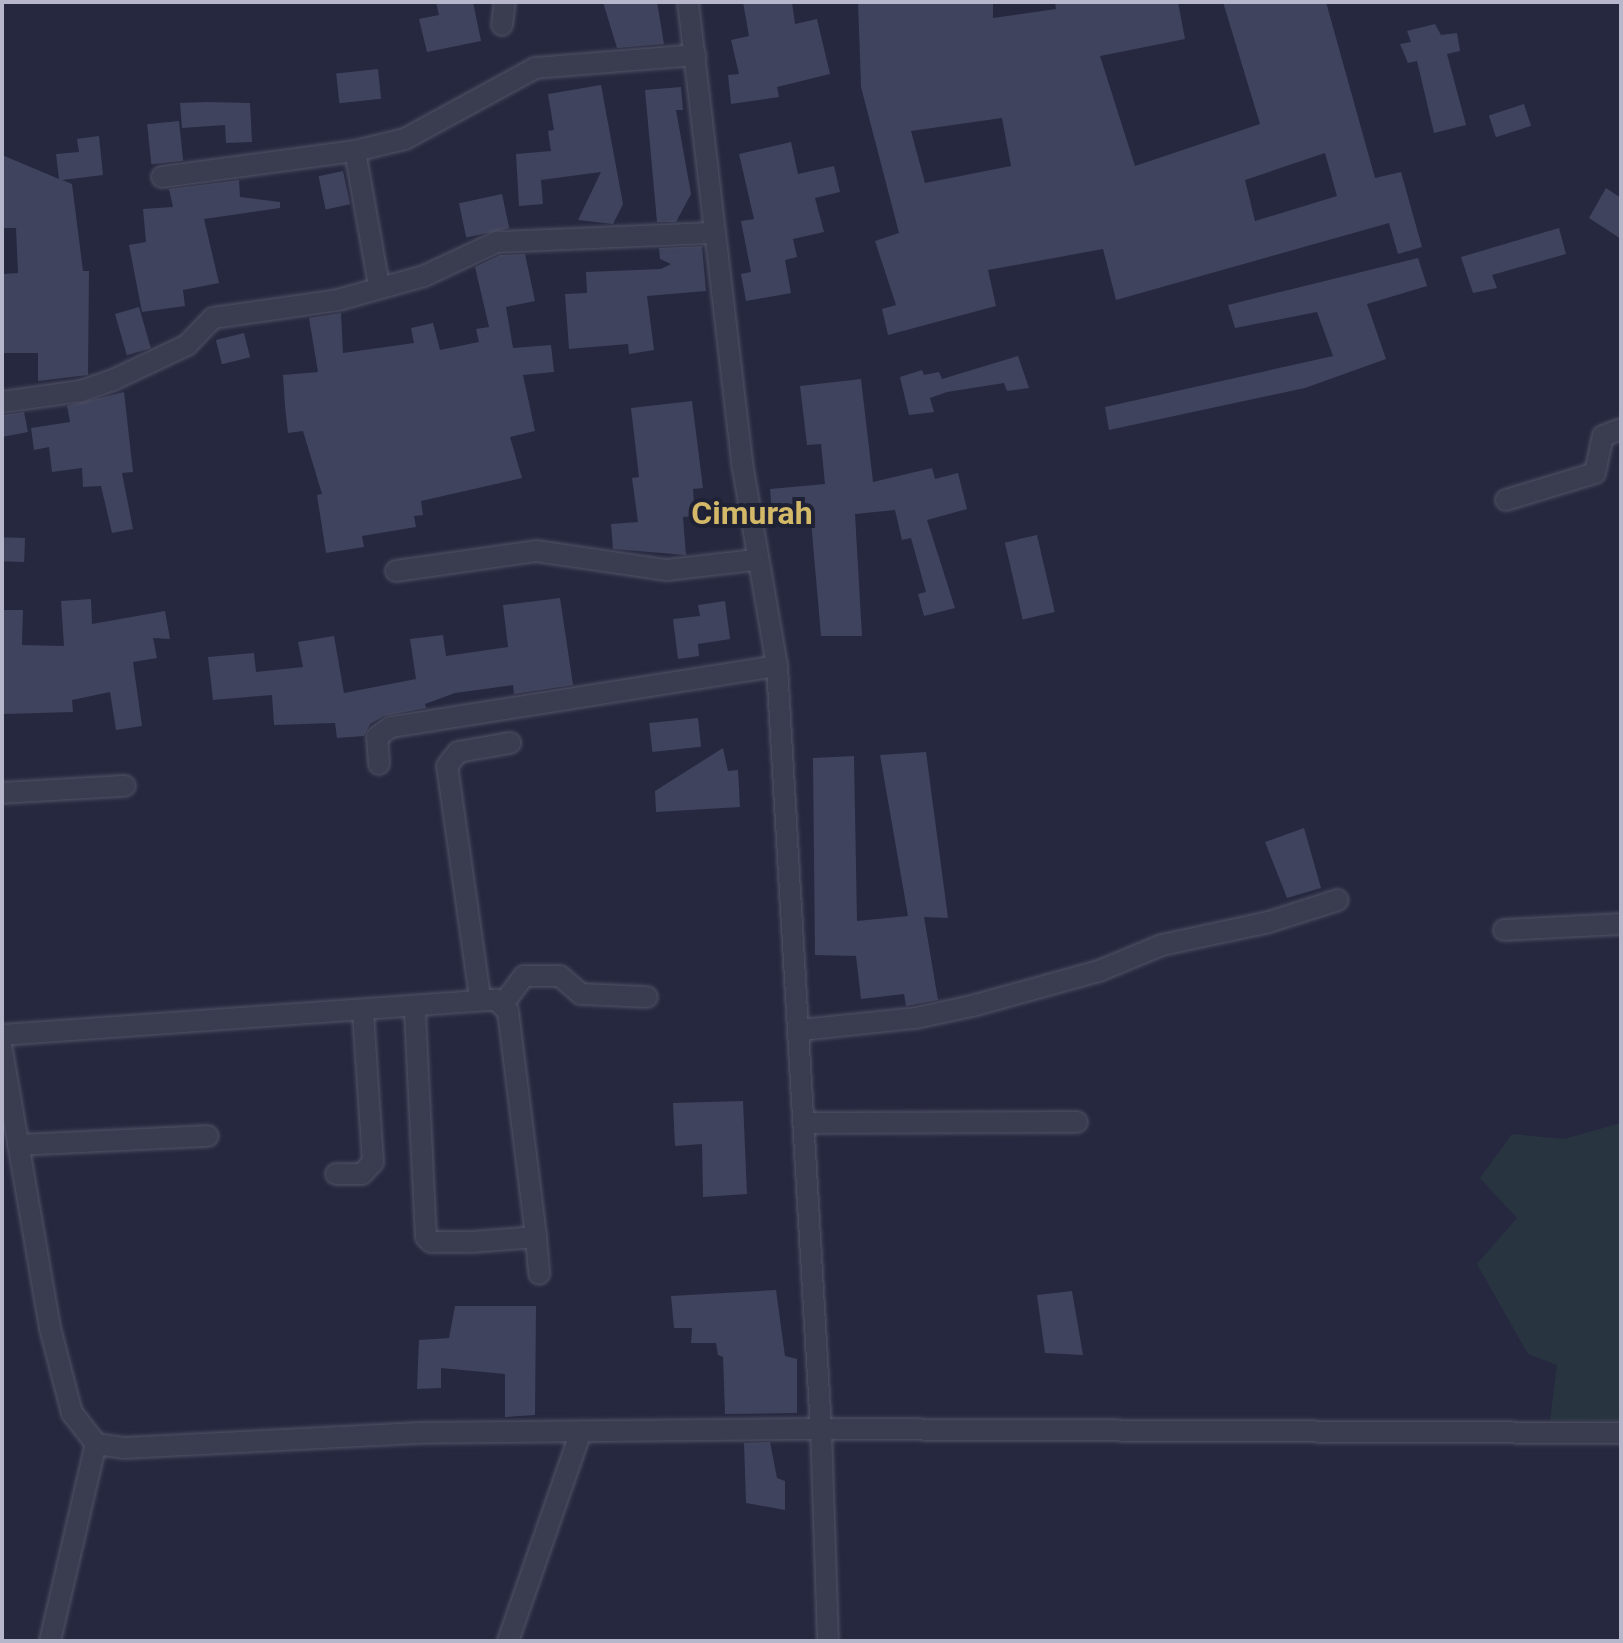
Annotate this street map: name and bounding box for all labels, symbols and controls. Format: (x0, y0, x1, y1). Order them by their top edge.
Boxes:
district label: Cimurah (691, 494, 813, 532)

